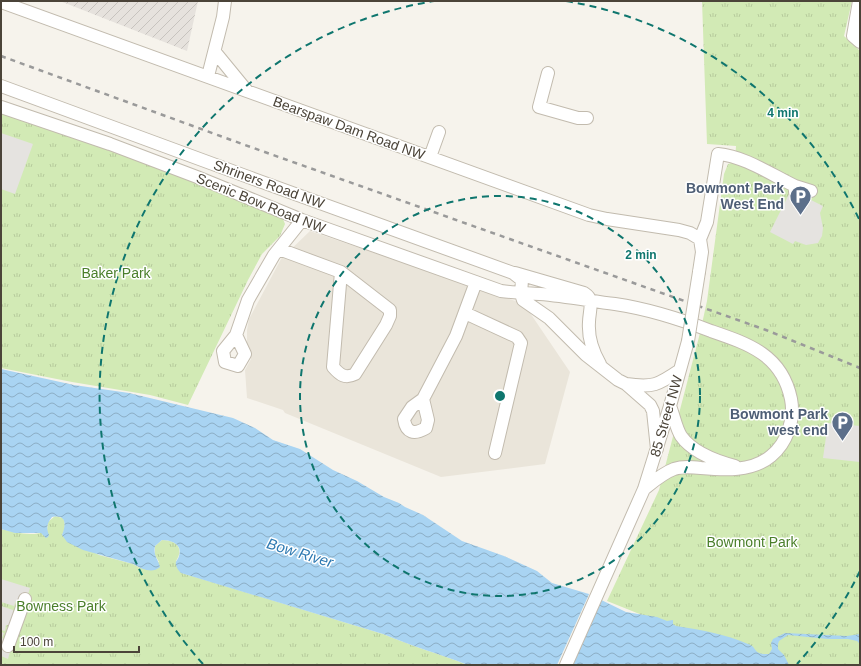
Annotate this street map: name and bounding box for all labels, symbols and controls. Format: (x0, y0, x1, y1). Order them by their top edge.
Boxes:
street label: Bearspaw Dam Road NW (271, 93, 428, 163)
text: 4 min (767, 106, 799, 120)
street label: Shriners Road NW (211, 157, 327, 212)
street label: Scenic Bow Road NW (194, 170, 329, 237)
place label: Bowmont Park West End (686, 180, 784, 212)
parking icon: Bowmont Park West End (787, 183, 813, 216)
text: 2 min (625, 248, 657, 262)
park label: Baker Park (81, 265, 152, 281)
street label: 85 Street NW (647, 373, 685, 459)
centre of rings (493, 389, 507, 403)
place label: Bowmont Park west end (730, 406, 828, 438)
parking icon: Bowmont Park west end (830, 409, 856, 442)
water label: Bow River (265, 534, 336, 571)
park label: Bowmont Park (706, 534, 799, 550)
park label: Bowness Park (16, 598, 107, 614)
scale bar (14, 628, 139, 654)
text: 100 m (20, 635, 53, 649)

